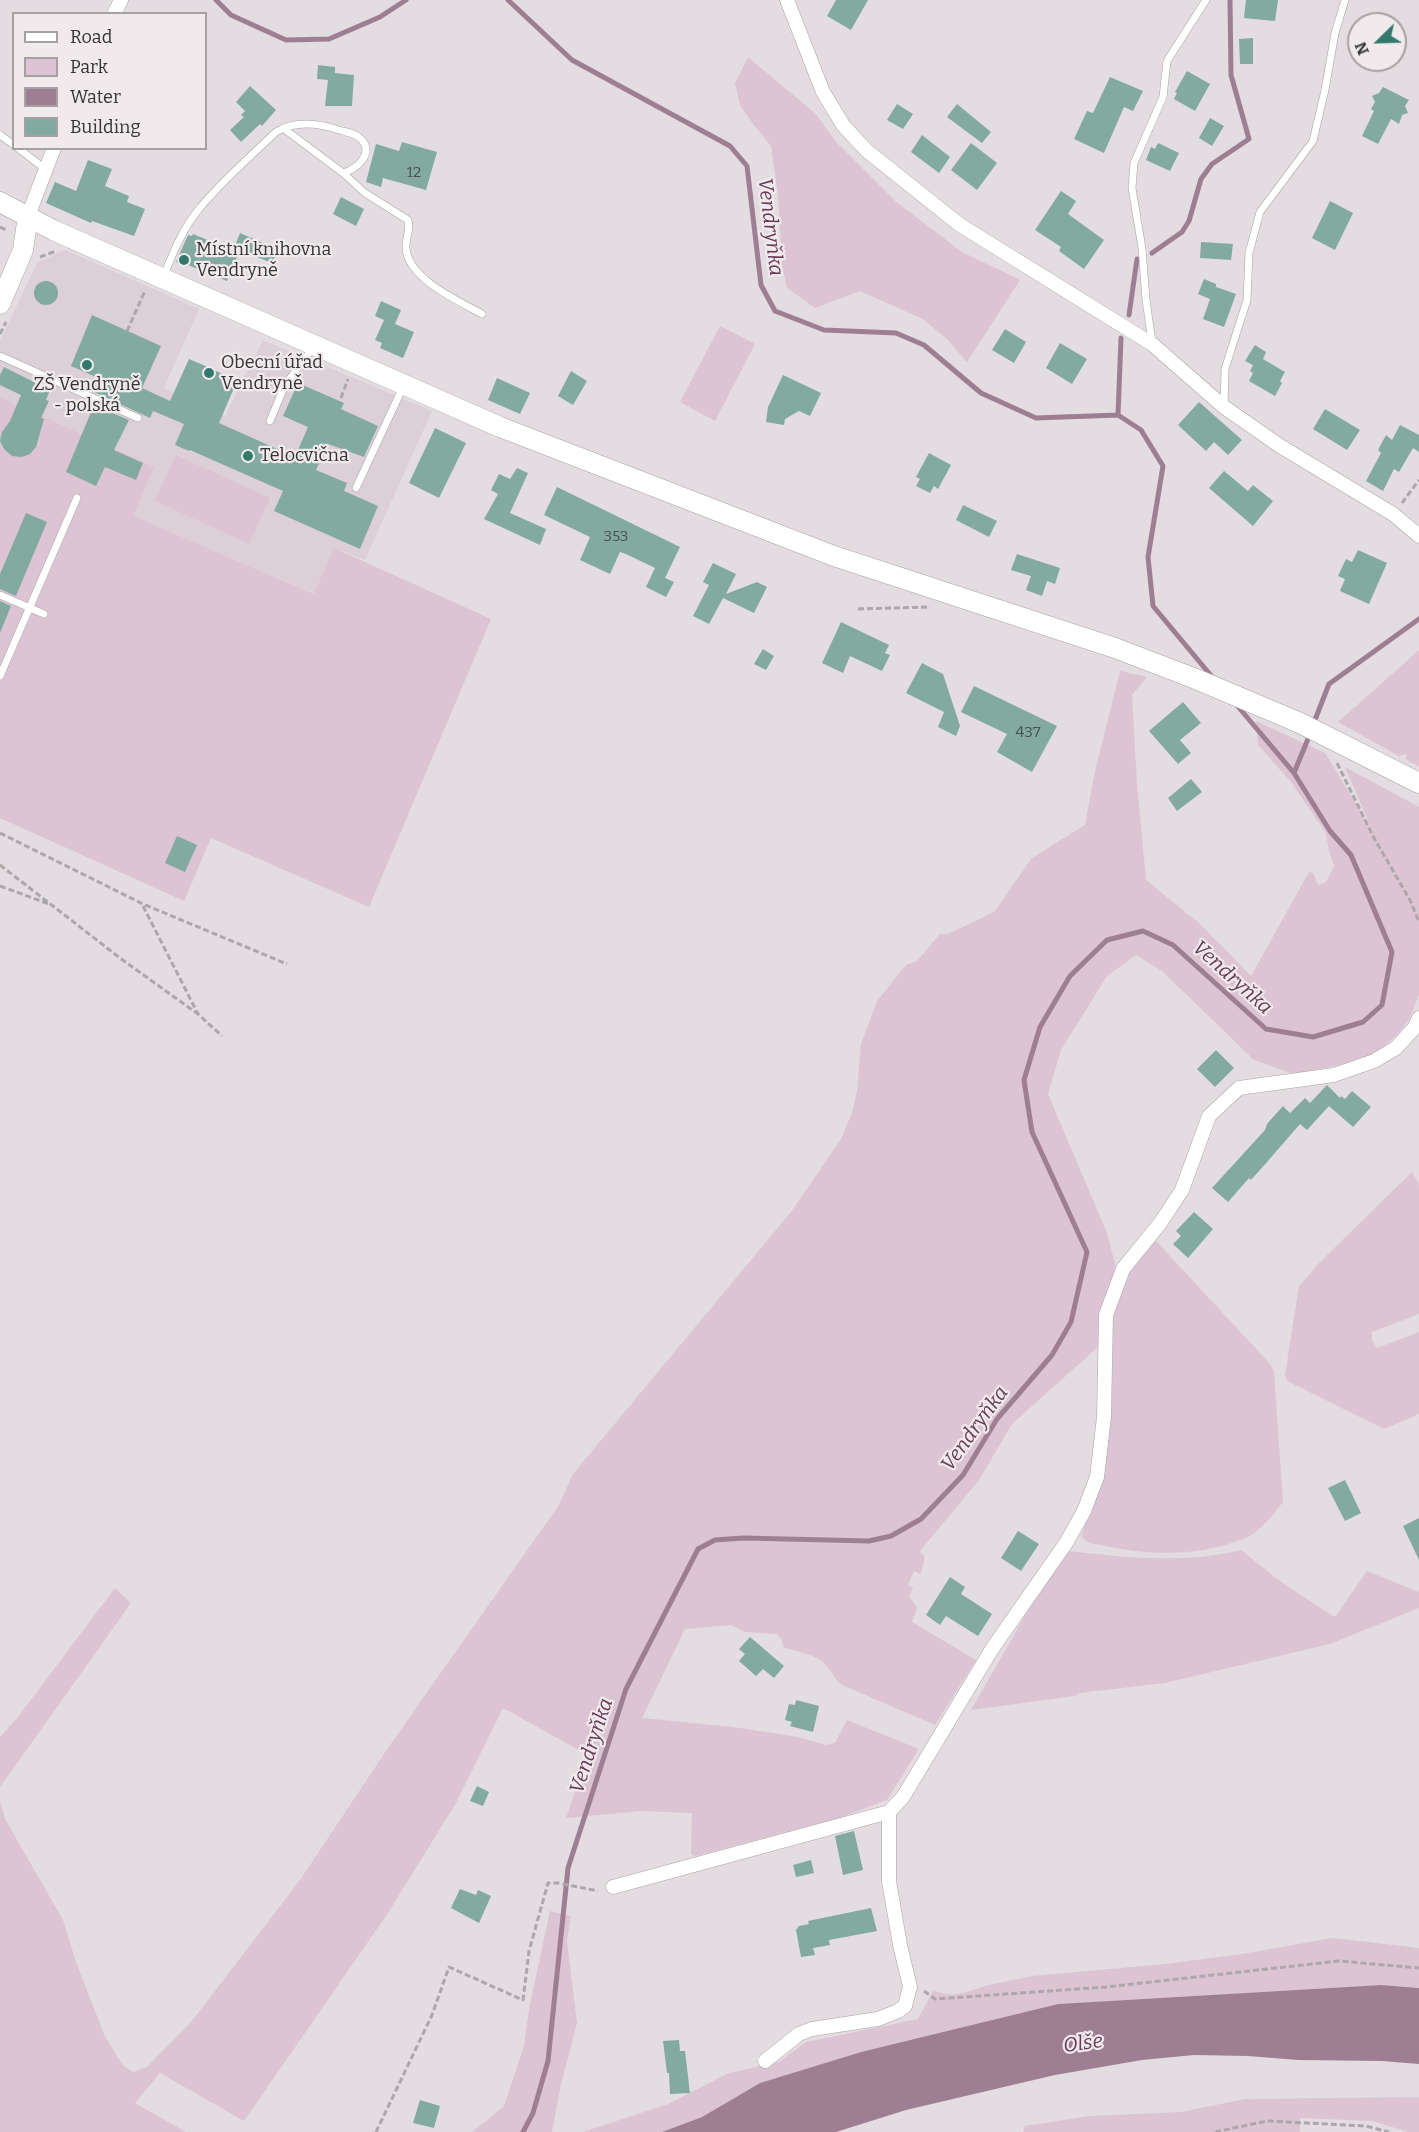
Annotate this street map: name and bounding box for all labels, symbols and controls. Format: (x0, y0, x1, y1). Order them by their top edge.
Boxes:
legend (12, 12, 207, 150)
north arrow (1347, 12, 1407, 72)
text: Road (70, 26, 112, 48)
text: N (1351, 39, 1373, 58)
text: Park (70, 56, 108, 78)
text: Water (70, 86, 121, 108)
text: Building (70, 116, 141, 138)
house number: 12 (407, 164, 421, 182)
water label: Vendryňka (752, 177, 788, 277)
place label: Místní knihovna Vendryně (196, 239, 331, 282)
marker: Místní knihovna Vendryně (177, 253, 191, 267)
place label: Obecní úřad Vendryně (221, 352, 323, 394)
marker: ZŠ Vendryně - polská (80, 358, 94, 372)
marker: Obecní úřad Vendryně (202, 366, 216, 380)
place label: ZŠ Vendryně - polská (33, 374, 141, 416)
place label: Telocvična (260, 445, 349, 467)
marker: Telocvična (241, 449, 255, 463)
house number: 353 (604, 528, 628, 546)
house number: 437 (1016, 724, 1040, 742)
water label: Vendryňka (1187, 936, 1277, 1020)
water label: Vendryňka (936, 1382, 1014, 1476)
water label: Vendryňka (565, 1695, 619, 1797)
water label: Olše (1062, 2029, 1104, 2059)

